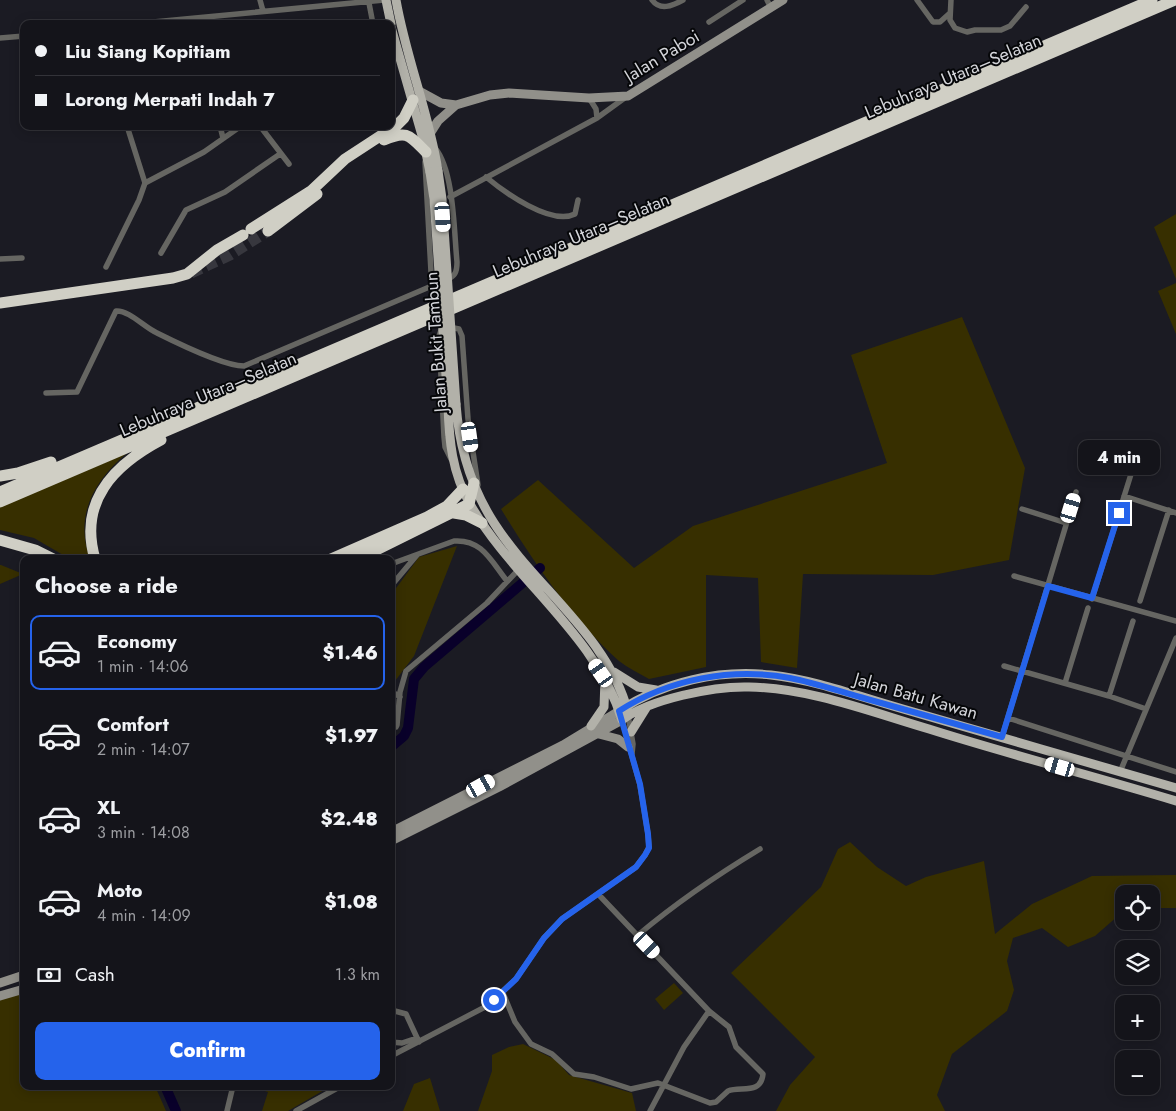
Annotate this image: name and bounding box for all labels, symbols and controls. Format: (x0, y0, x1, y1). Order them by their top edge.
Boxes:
street label: Jalan Paboi (618, 23, 704, 90)
street label: Lebuhraya Utara–Selatan (860, 27, 1046, 125)
text: Liu Siang Kopitiam (65, 38, 230, 65)
text: Lorong Merpati Indah 7 (65, 86, 275, 113)
street label: Lebuhraya Utara–Selatan (488, 186, 674, 284)
car (434, 202, 451, 232)
street label: Jalan Bukit Tambun (418, 271, 454, 415)
street label: Lebuhraya Utara–Selatan (115, 345, 301, 443)
car (460, 421, 479, 453)
callout: 4 min (1078, 440, 1160, 476)
text: 4 min (1097, 446, 1141, 469)
car (1059, 491, 1082, 525)
route end (1108, 502, 1130, 524)
text: Choose a ride (35, 569, 178, 601)
text: Economy (97, 628, 177, 655)
icon: car (37, 630, 82, 675)
text: $1.46 (323, 639, 378, 666)
text: 1 min · 14:06 (97, 655, 189, 678)
car (586, 656, 615, 690)
street label: Jalan Batu Kawan (849, 665, 981, 726)
text: Comfort (97, 711, 169, 738)
icon: car (37, 713, 82, 758)
text: $1.97 (325, 722, 378, 749)
text: 2 min · 14:07 (97, 738, 190, 761)
car (1043, 756, 1076, 778)
car (464, 772, 497, 800)
text: XL (97, 794, 120, 821)
icon: car (37, 796, 82, 841)
text: $2.48 (320, 805, 378, 832)
text: 3 min · 14:08 (97, 821, 190, 844)
text: Moto (97, 877, 142, 904)
icon: car (37, 879, 82, 924)
map controls (1115, 885, 1160, 1095)
button: locate (1115, 885, 1160, 930)
text: $1.08 (324, 888, 378, 915)
text: 4 min · 14:09 (97, 904, 191, 927)
car (631, 929, 662, 961)
button: layers (1115, 940, 1160, 985)
icon: cash (35, 961, 63, 989)
text: Cash (75, 961, 115, 988)
text: 1.3 km (335, 963, 380, 986)
route start (483, 989, 505, 1011)
button: + (1115, 995, 1160, 1040)
button: Confirm (35, 1022, 380, 1080)
button: − (1115, 1050, 1160, 1095)

